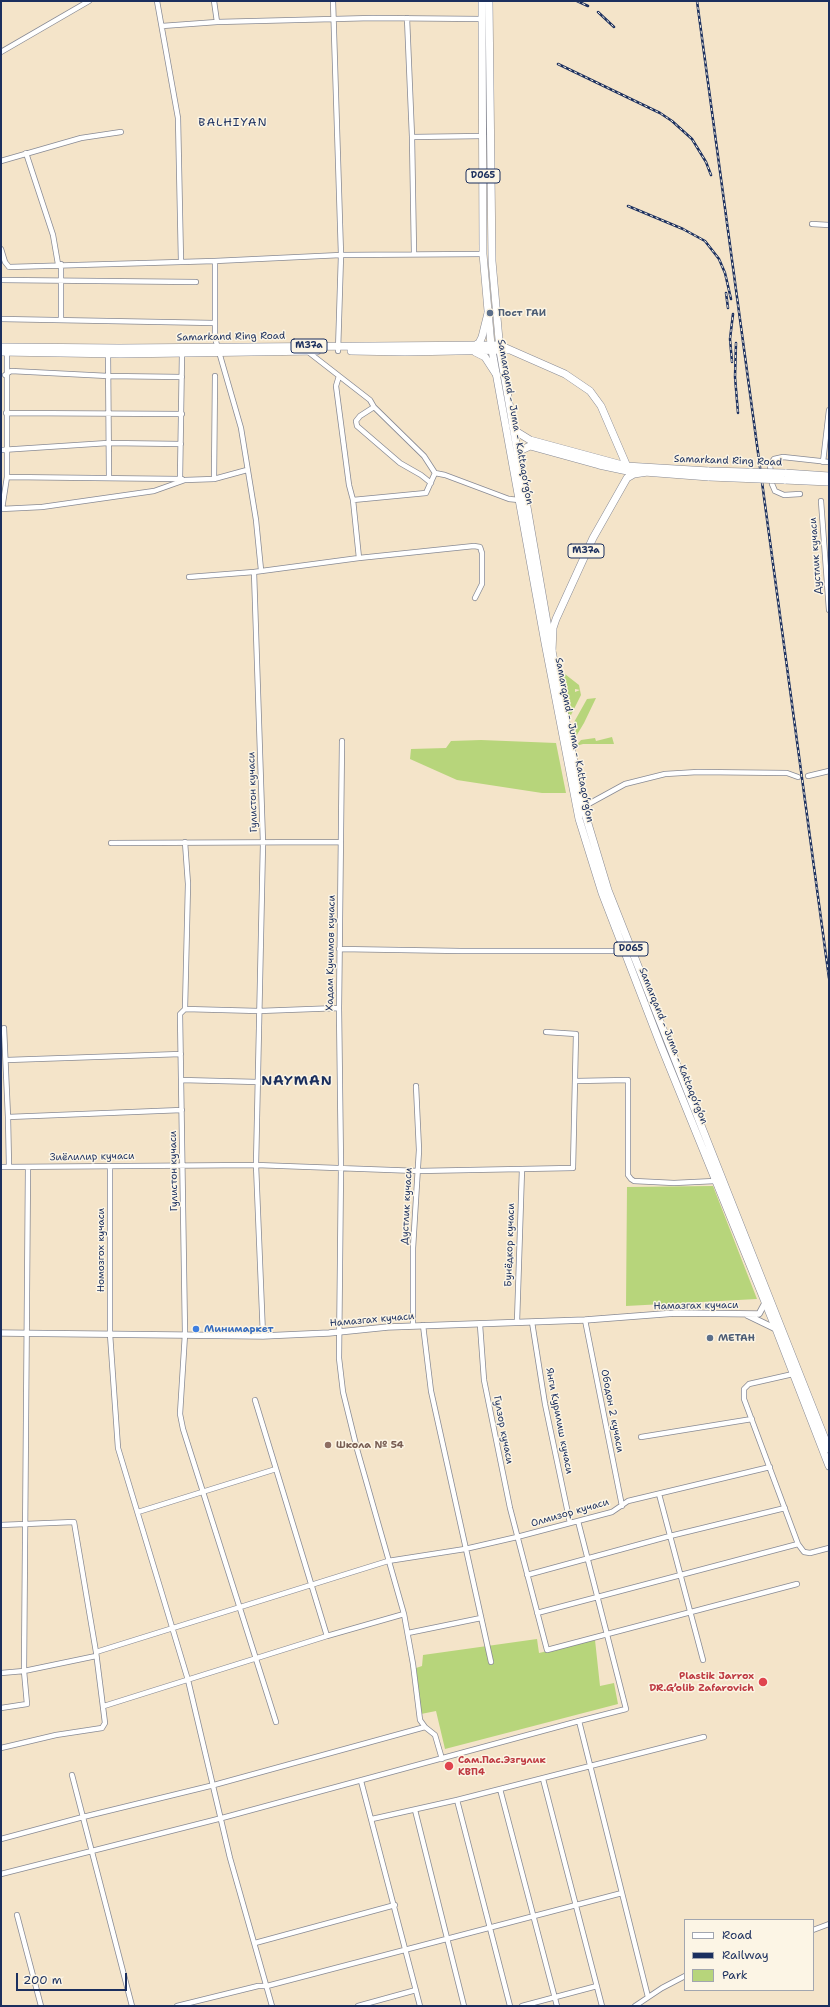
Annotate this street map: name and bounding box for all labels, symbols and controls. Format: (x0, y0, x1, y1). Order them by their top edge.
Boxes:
district label: BALHIYAN (198, 116, 268, 130)
road number: D065 (466, 169, 500, 183)
place label: Пост ГАИ (498, 307, 546, 319)
marker: Пост ГАИ (485, 308, 495, 318)
street label: Samarkand Ring Road (177, 330, 285, 344)
street label: Samarqand - Juma - Kattaqo‘rg‘on (495, 338, 535, 506)
road number: M37a (291, 339, 327, 353)
street label: Samarkand Ring Road (674, 453, 782, 469)
street label: Дустлик кучаси (807, 517, 825, 595)
road number: M37a (568, 544, 604, 558)
street label: Samarqand - Juma - Kattaqo‘rg‘on (552, 657, 596, 823)
street label: Гулистон кучаси (246, 752, 260, 832)
street label: Хадам Кучимов кучаси (324, 895, 338, 1011)
road number: D065 (614, 942, 648, 956)
street label: Samarqand - Juma - Kattaqo‘rg‘on (636, 966, 710, 1126)
district label: NAYMAN (261, 1073, 333, 1089)
street label: Гулистон кучаси (167, 1131, 181, 1211)
street label: Зиёлилир кучаси (49, 1150, 135, 1164)
street label: Дустлик кучаси (399, 1167, 415, 1245)
street label: Бунёдкор кучаси (503, 1203, 517, 1287)
street label: Номозгох кучаси (95, 1208, 107, 1292)
street label: Намазгах кучаси (653, 1299, 739, 1313)
street label: Намазгах кучаси (329, 1310, 415, 1330)
place label: Минимаркет (204, 1323, 273, 1335)
marker: Минимаркет (191, 1324, 201, 1334)
place label: МЕТАН (718, 1332, 755, 1344)
marker: МЕТАН (705, 1333, 715, 1343)
street label: Янги Курилиш кучаси (543, 1367, 575, 1475)
street label: Ободон 2 кучаси (598, 1368, 626, 1454)
street label: Гулзор кучаси (490, 1395, 516, 1465)
place label: Школа № 54 (336, 1439, 404, 1451)
marker: Школа № 54 (323, 1440, 333, 1450)
street label: Олмизор кучаси (530, 1496, 610, 1530)
place label: Plastik Jarrox DR.G’olib Zafarovich (649, 1670, 754, 1694)
marker: Plastik Jarrox DR.G’olib Zafarovich (757, 1676, 769, 1688)
place label: Сам.Пас.Эзгулик КВП4 (458, 1754, 546, 1778)
marker: Сам.Пас.Эзгулик КВП4 (443, 1760, 455, 1772)
legend (684, 1919, 814, 1991)
text: Road (722, 1927, 752, 1943)
text: Railway (722, 1947, 769, 1963)
scale bar (18, 1965, 129, 1991)
text: Park (722, 1967, 748, 1983)
text: 200 m (23, 1972, 62, 1988)

